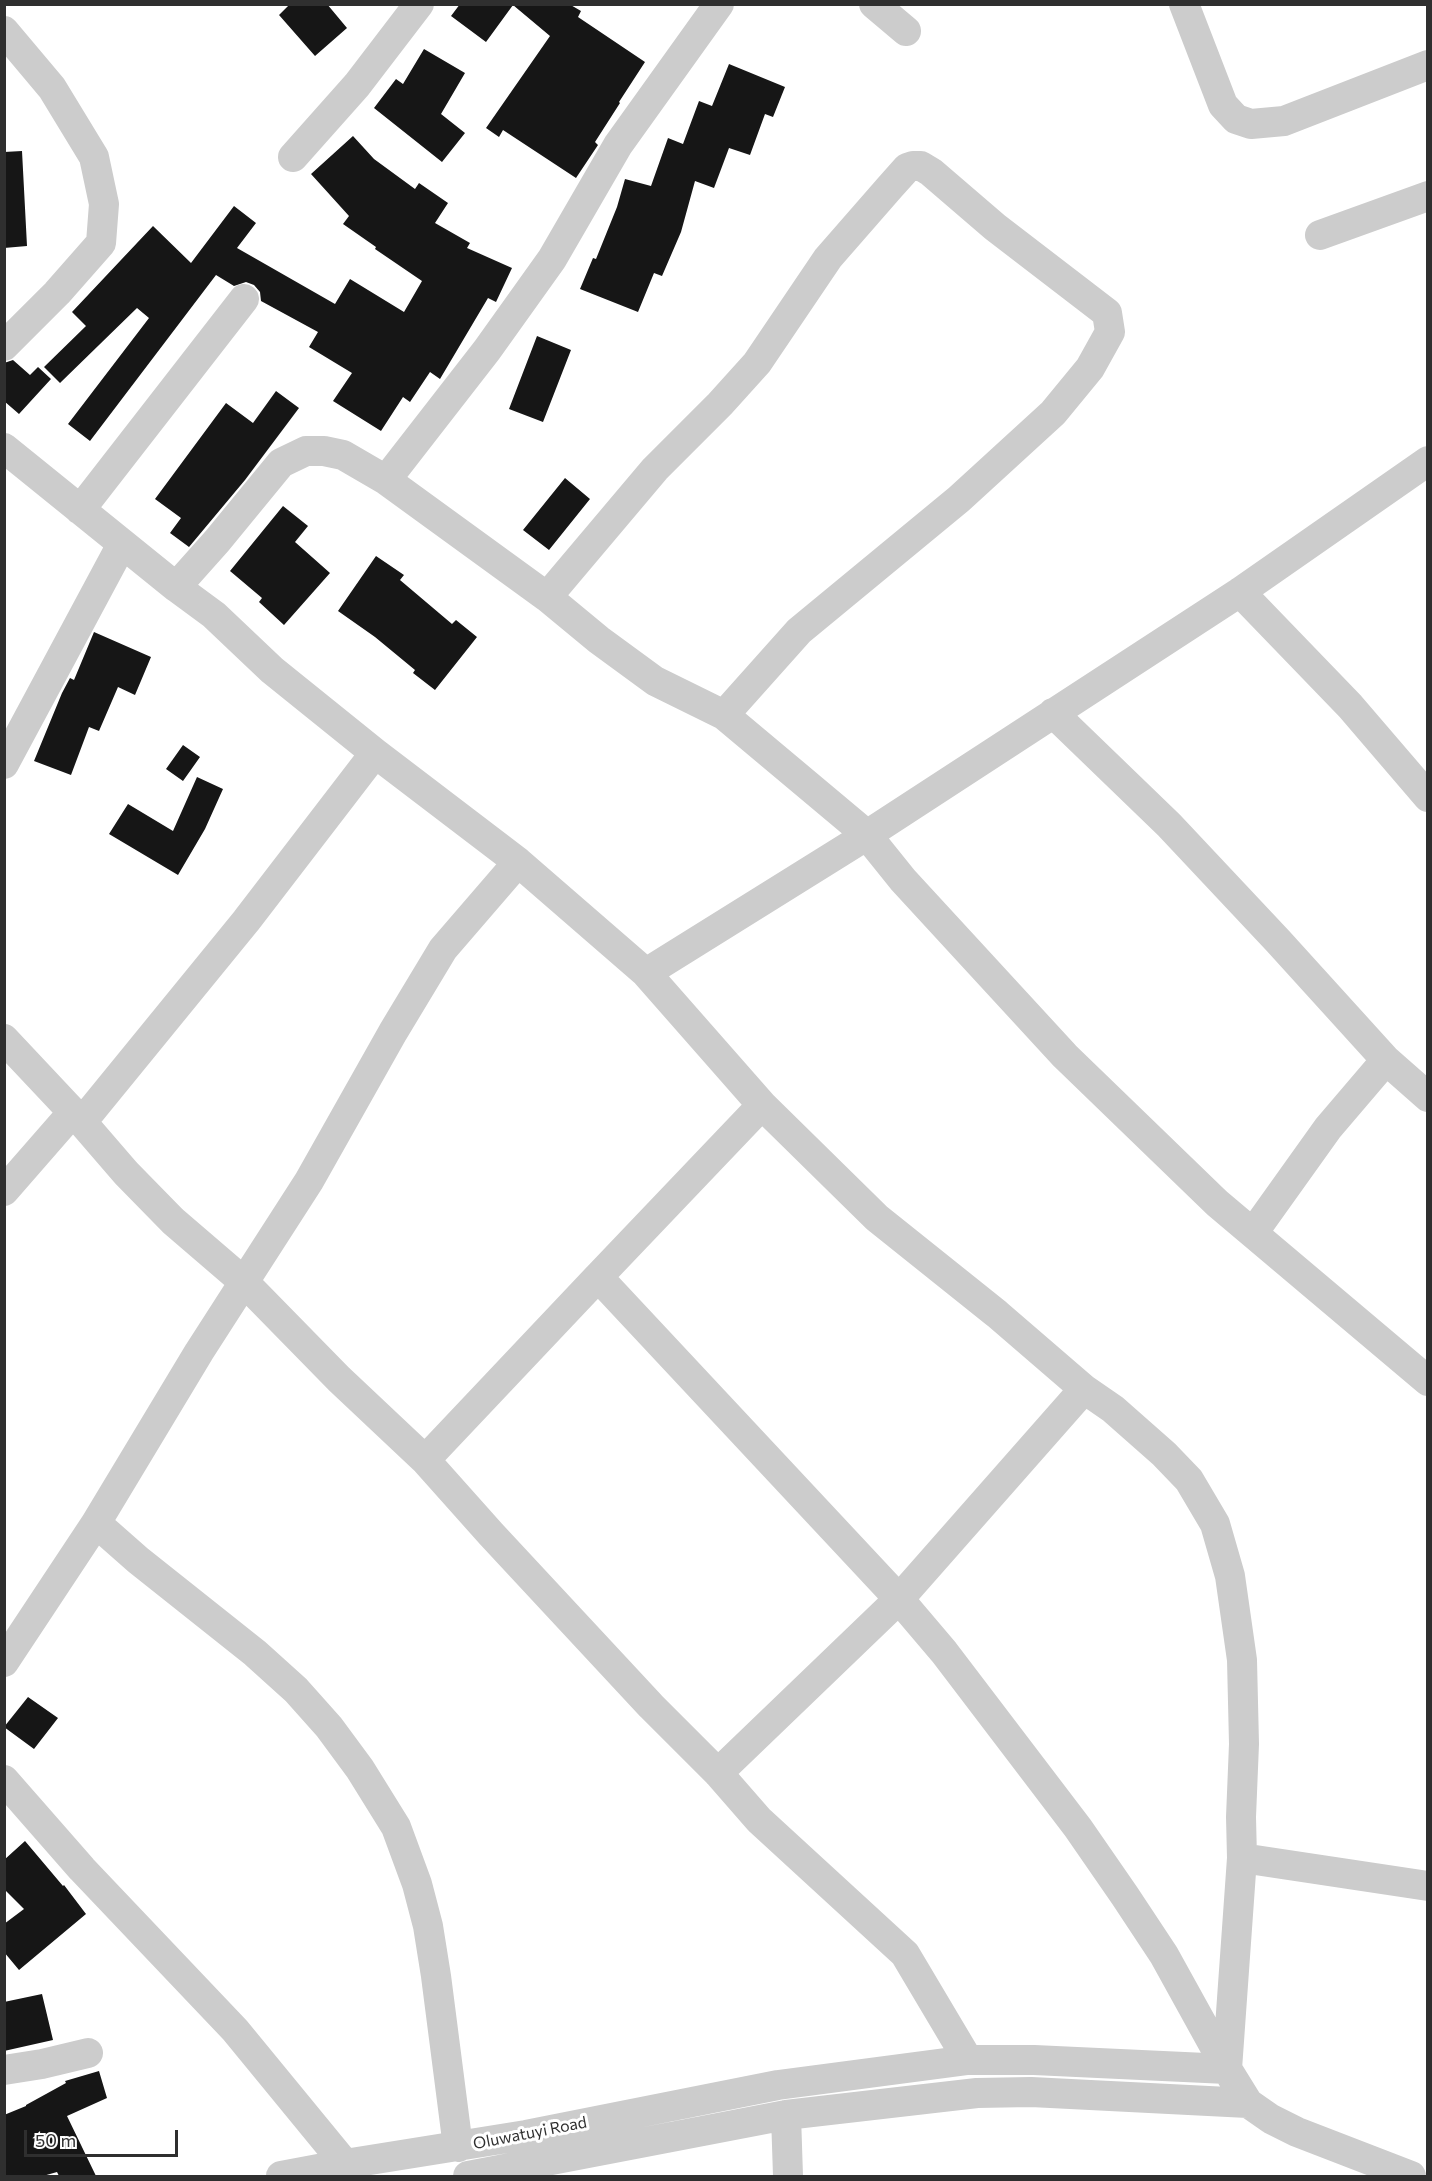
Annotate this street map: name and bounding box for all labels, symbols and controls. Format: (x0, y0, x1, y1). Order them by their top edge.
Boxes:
street label: Oluwatuyi Road (472, 2113, 588, 2153)
scale bar (27, 2118, 182, 2156)
text: 50 m (35, 2129, 76, 2151)

